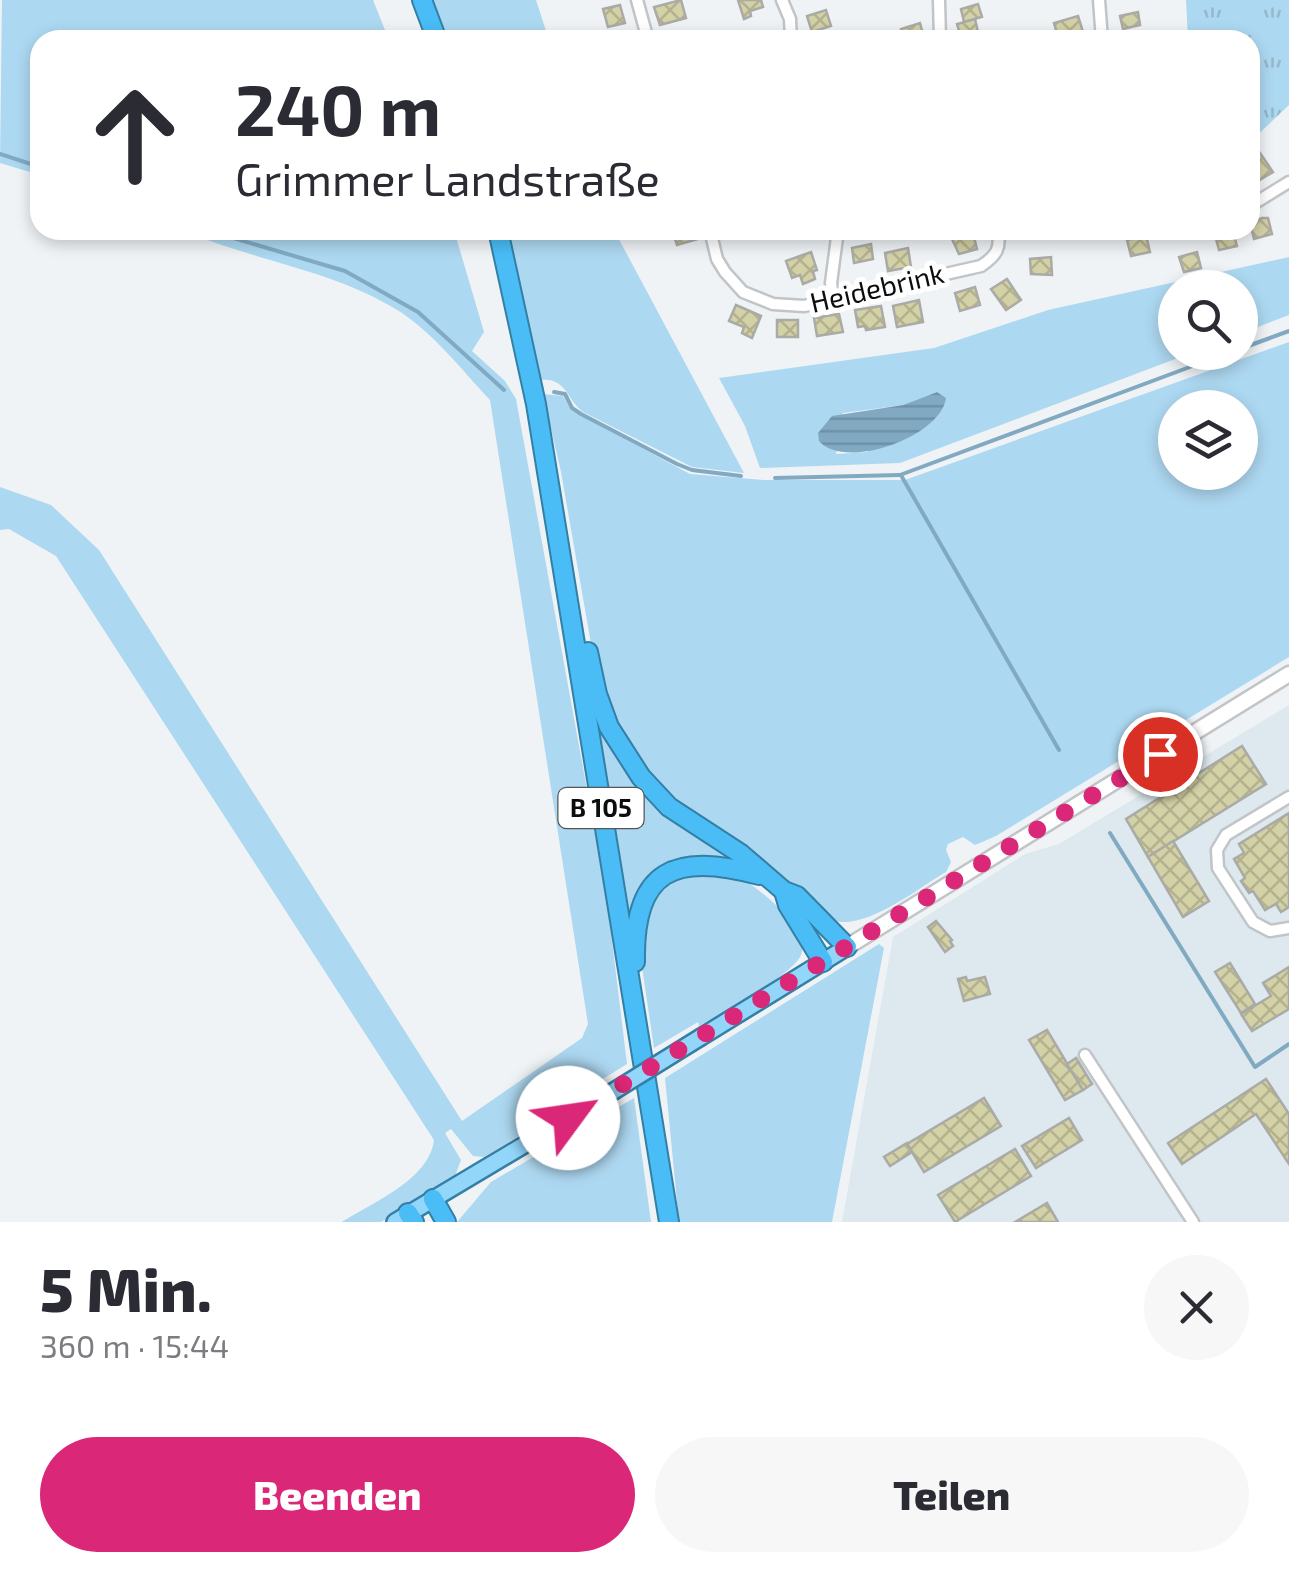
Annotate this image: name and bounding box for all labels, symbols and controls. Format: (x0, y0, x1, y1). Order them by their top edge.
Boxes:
text: 240 m (235, 66, 441, 150)
icon: ahead (70, 70, 200, 200)
text: Grimmer Landstraße (235, 151, 660, 205)
street label: Heidebrink (806, 255, 947, 319)
map controls (1158, 270, 1258, 490)
button: search (1158, 270, 1258, 370)
button: layers (1158, 390, 1258, 490)
pin (1118, 712, 1203, 797)
icon: arrive (1133, 727, 1188, 782)
road number: B 105 (558, 788, 644, 828)
position arrow (516, 1066, 620, 1170)
text: 5 Min. (40, 1252, 212, 1324)
button: close (1144, 1255, 1249, 1360)
text: 360 m · 15:44 (40, 1326, 229, 1364)
button: Beenden (40, 1437, 635, 1552)
button: Teilen (655, 1437, 1249, 1552)

